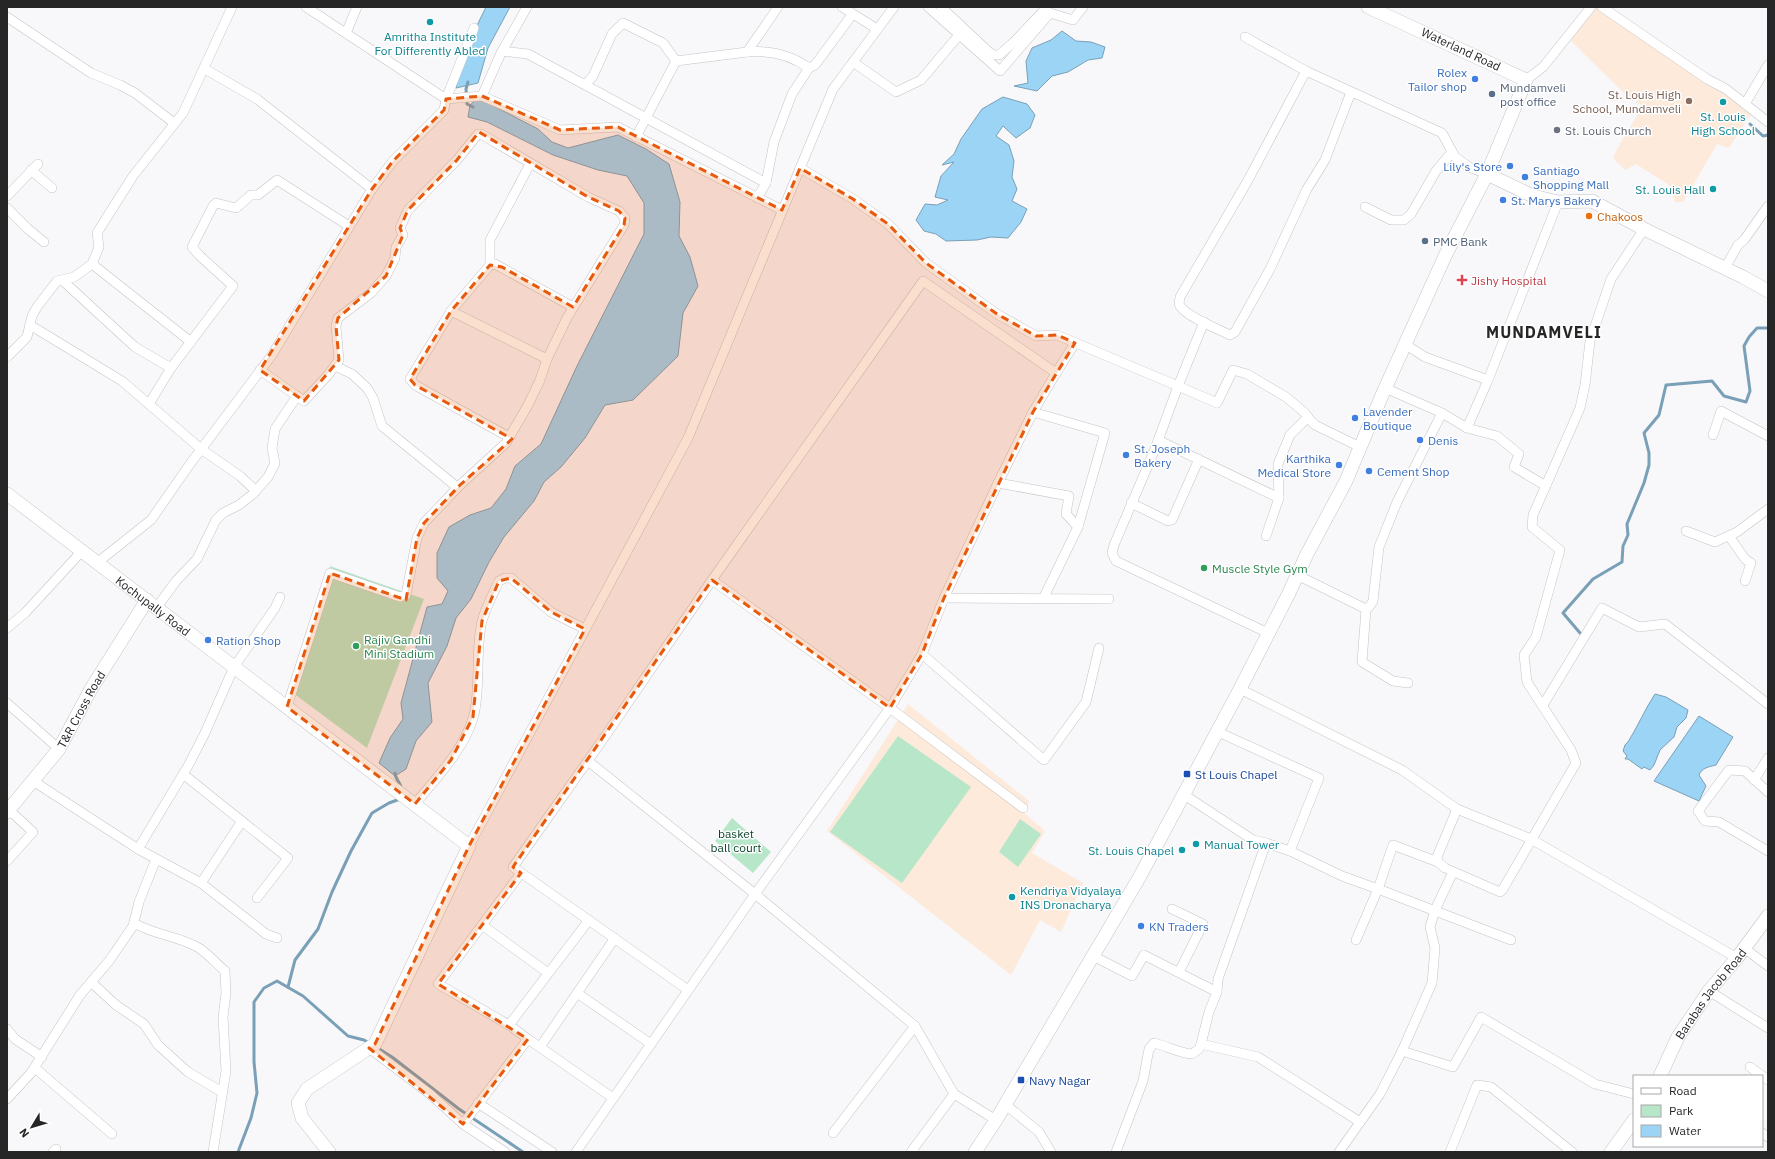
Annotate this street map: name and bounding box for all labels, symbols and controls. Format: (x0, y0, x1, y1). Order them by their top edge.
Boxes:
marker: Amritha Institute For Differently Abled (425, 17, 435, 27)
street label: Waterland Road (1419, 24, 1503, 74)
place label: Amritha Institute For Differently Abled (374, 29, 486, 58)
place label: Rolex Tailor shop (1408, 65, 1467, 94)
marker: Rolex Tailor shop (1470, 74, 1480, 84)
place label: Mundamveli post office (1500, 80, 1566, 109)
place label: St. Louis High School, Mundamveli (1572, 87, 1681, 116)
marker: Mundamveli post office (1487, 89, 1497, 99)
marker: St. Louis High School, Mundamveli (1684, 96, 1694, 106)
marker: St. Louis High School (1718, 97, 1728, 107)
place label: St. Louis High School (1691, 109, 1755, 138)
place label: St. Louis Church (1565, 123, 1652, 138)
marker: St. Louis Church (1552, 125, 1562, 135)
place label: Lily's Store (1443, 159, 1502, 174)
marker: Lily's Store (1505, 161, 1515, 171)
place label: Santiago Shopping Mall (1533, 163, 1609, 192)
marker: Santiago Shopping Mall (1520, 172, 1530, 182)
place label: St. Louis Hall (1635, 182, 1705, 197)
marker: St. Louis Hall (1708, 184, 1718, 194)
place label: St. Marys Bakery (1511, 193, 1601, 208)
marker: St. Marys Bakery (1498, 195, 1508, 205)
place label: Chakoos (1597, 209, 1643, 224)
marker: Chakoos (1584, 211, 1594, 221)
place label: PMC Bank (1433, 234, 1488, 249)
marker: PMC Bank (1420, 236, 1430, 246)
place label: Jishy Hospital (1471, 273, 1546, 288)
marker: Jishy Hospital (1456, 274, 1468, 286)
district label: MUNDAMVELI (1486, 322, 1602, 342)
place label: Lavender Boutique (1363, 404, 1413, 433)
marker: Lavender Boutique (1350, 413, 1360, 423)
place label: Denis (1428, 433, 1458, 448)
marker: Denis (1415, 435, 1425, 445)
place label: St. Joseph Bakery (1134, 441, 1190, 470)
marker: St. Joseph Bakery (1121, 450, 1131, 460)
place label: Karthika Medical Store (1257, 451, 1332, 480)
marker: Karthika Medical Store (1334, 460, 1344, 470)
place label: Cement Shop (1377, 464, 1449, 479)
marker: Cement Shop (1364, 466, 1374, 476)
place label: Muscle Style Gym (1212, 561, 1308, 576)
marker: Muscle Style Gym (1199, 563, 1209, 573)
street label: Kochupally Road (113, 572, 194, 639)
place label: Rajiv Gandhi Mini Stadium (364, 632, 434, 661)
place label: Ration Shop (216, 633, 281, 648)
marker: Ration Shop (203, 635, 213, 645)
marker: Rajiv Gandhi Mini Stadium (351, 641, 361, 651)
street label: T&R Cross Road (53, 668, 108, 751)
place label: St Louis Chapel (1195, 767, 1278, 782)
marker: St Louis Chapel (1182, 769, 1192, 779)
park label: basket ball court (711, 826, 761, 855)
place label: Manual Tower (1204, 837, 1280, 852)
marker: Manual Tower (1191, 839, 1201, 849)
place label: St. Louis Chapel (1088, 843, 1174, 858)
marker: St. Louis Chapel (1177, 845, 1187, 855)
place label: Kendriya Vidyalaya INS Dronacharya (1020, 883, 1122, 912)
marker: Kendriya Vidyalaya INS Dronacharya (1007, 892, 1017, 902)
place label: KN Traders (1149, 919, 1209, 934)
marker: KN Traders (1136, 921, 1146, 931)
street label: Barabas Jacob Road (1671, 945, 1749, 1042)
place label: Navy Nagar (1029, 1073, 1091, 1088)
marker: Navy Nagar (1016, 1075, 1026, 1085)
legend (1633, 1075, 1763, 1147)
text: Road (1669, 1083, 1697, 1098)
text: Park (1669, 1103, 1694, 1118)
north arrow (12, 1107, 52, 1147)
text: Water (1669, 1123, 1702, 1138)
text: N (16, 1126, 32, 1141)

